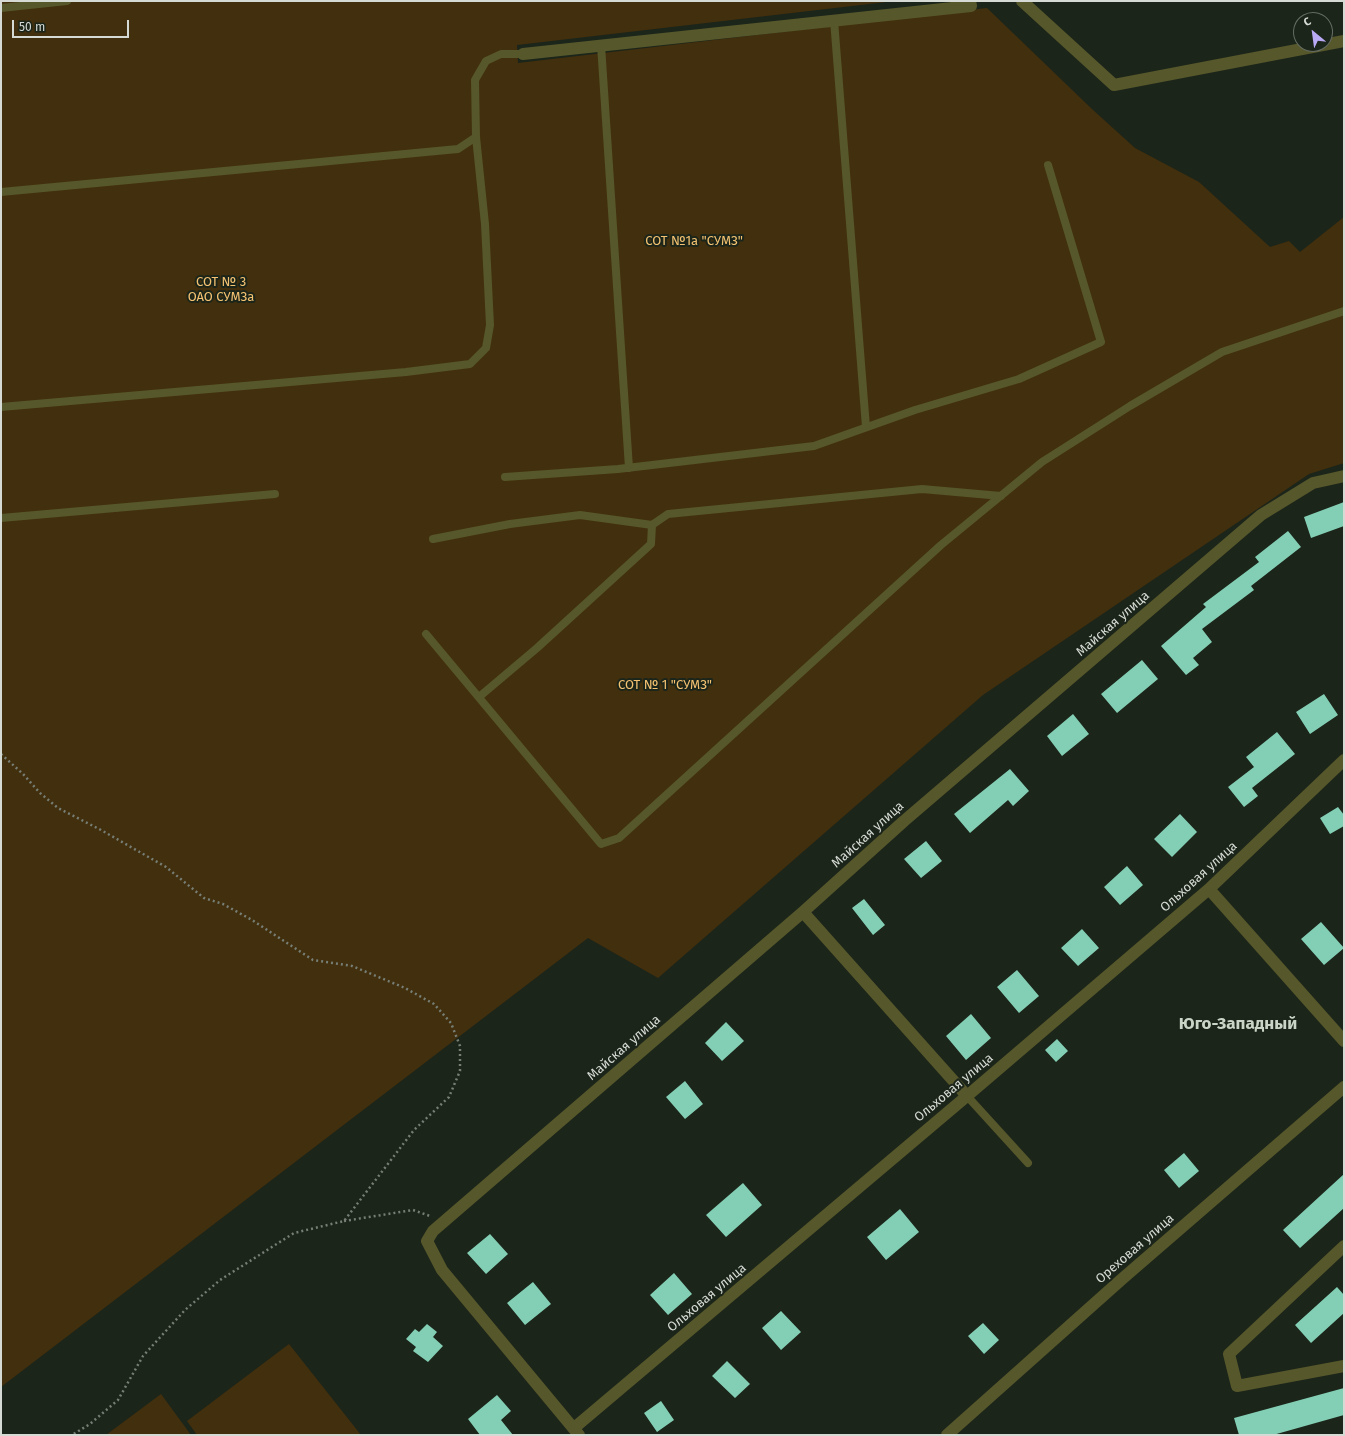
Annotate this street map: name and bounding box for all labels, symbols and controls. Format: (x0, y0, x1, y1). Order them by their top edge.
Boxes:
scale bar (14, 12, 131, 38)
north arrow (1293, 12, 1333, 52)
text: С (1301, 15, 1313, 29)
text: 50 m (19, 20, 45, 34)
park label: СОТ №1а "СУМЗ" (645, 233, 743, 249)
park label: СОТ № 3 ОАО СУМЗа (188, 274, 254, 305)
street label: Майская улица (1073, 588, 1153, 660)
park label: СОТ № 1 "СУМЗ" (618, 677, 712, 693)
street label: Майская улица (829, 799, 907, 871)
street label: Ольховая улица (1157, 838, 1241, 916)
street label: Майская улица (584, 1012, 664, 1084)
district label: Юго-Западный (1179, 1014, 1297, 1034)
street label: Ольховая улица (911, 1051, 997, 1125)
street label: Ореховая улица (1093, 1211, 1177, 1287)
street label: Ольховая улица (664, 1261, 750, 1335)

